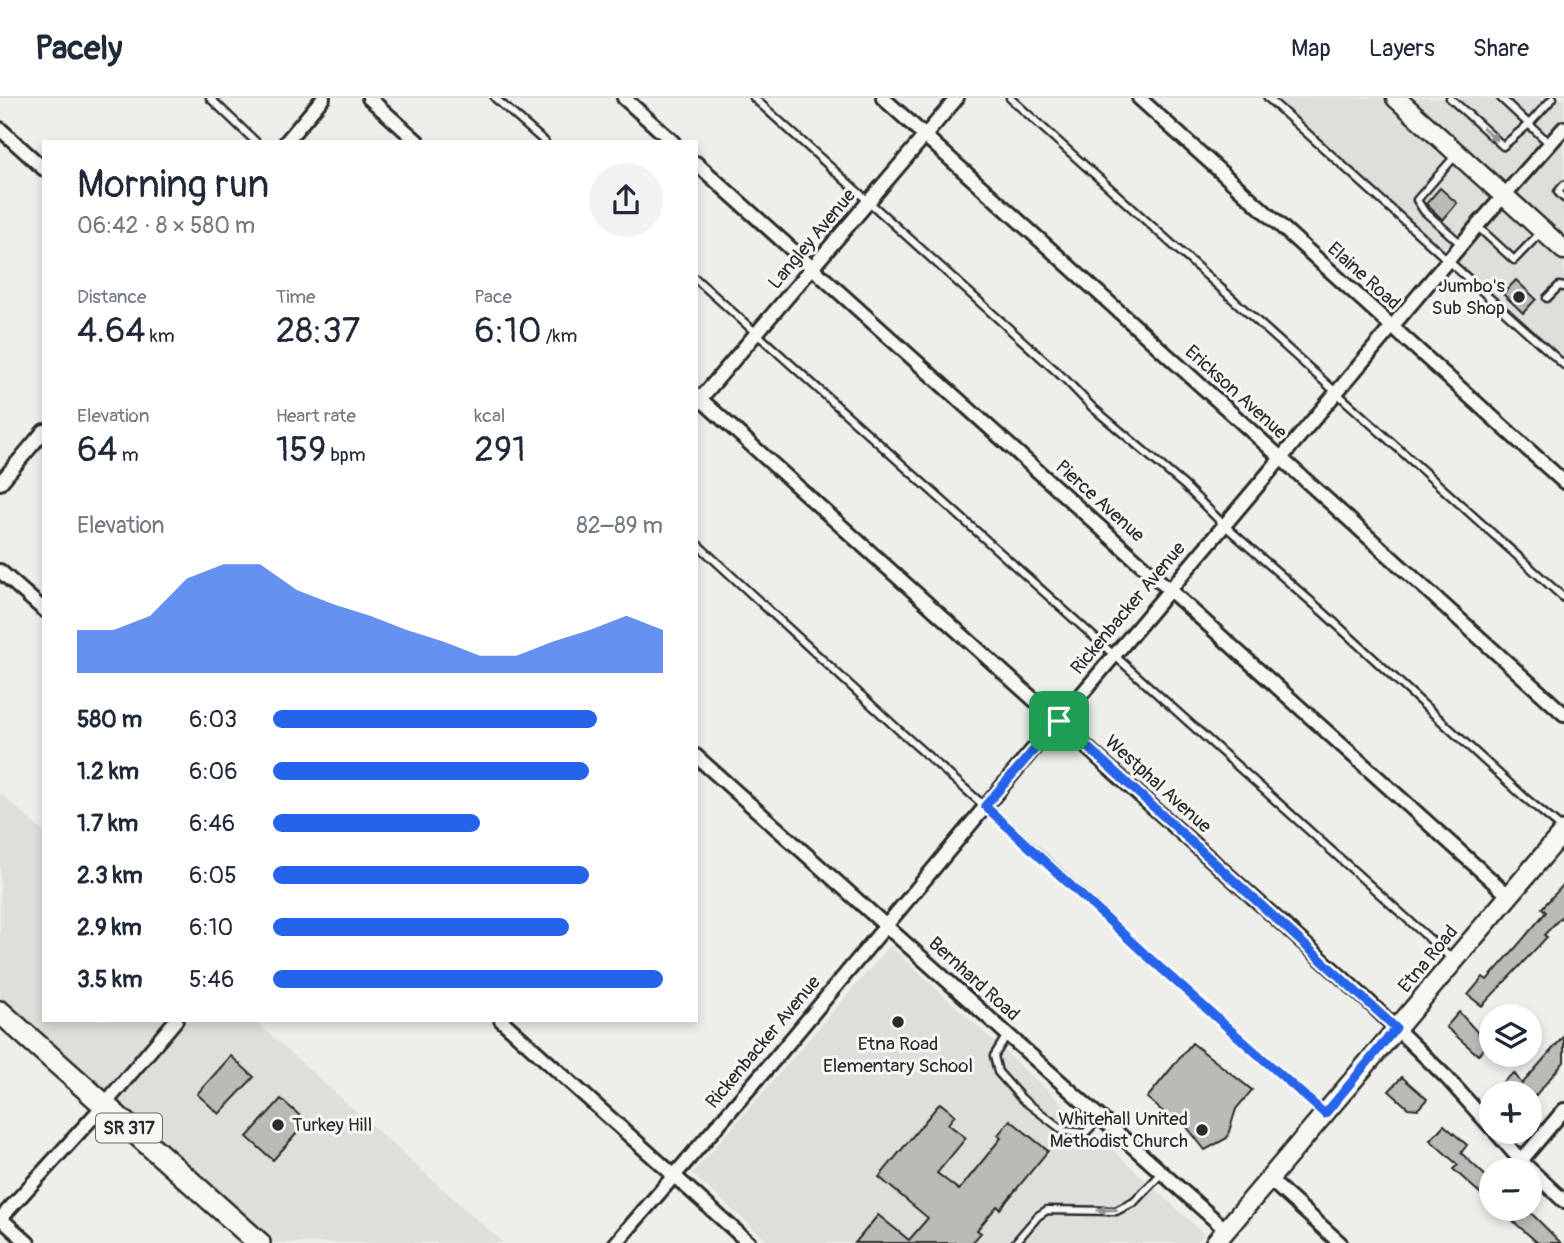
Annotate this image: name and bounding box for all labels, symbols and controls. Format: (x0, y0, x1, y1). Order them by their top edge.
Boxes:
text: Pacely (35, 28, 122, 69)
text: Map (1291, 34, 1331, 63)
text: Layers (1369, 34, 1435, 63)
text: Share (1473, 34, 1529, 63)
one-way arrow (1481, 126, 1498, 141)
text: Morning run (77, 161, 269, 209)
button: share (589, 163, 663, 237)
street label: Langley Avenue (763, 183, 861, 294)
text: 06:42 · 8 × 580 m (77, 211, 255, 240)
street label: Elaine Road (1323, 237, 1405, 315)
place label: Jumbo's Sub Shop (1432, 274, 1506, 320)
text: Distance (77, 285, 146, 309)
text: Time (276, 285, 315, 309)
text: Pace (474, 285, 512, 309)
marker: Jumbo's Sub Shop (1511, 289, 1527, 305)
text: 4.64 (77, 309, 146, 353)
text: 28:37 (276, 309, 360, 353)
text: 6:10 (474, 309, 542, 353)
text: km (146, 324, 175, 348)
text: /km (542, 324, 577, 348)
street label: Erickson Avenue (1180, 340, 1293, 445)
text: Elevation (77, 404, 149, 428)
text: Heart rate (276, 404, 356, 428)
text: kcal (474, 404, 505, 428)
text: 64 (77, 428, 118, 472)
text: 159 (276, 428, 326, 472)
text: 291 (474, 428, 526, 472)
text: m (118, 443, 139, 467)
text: bpm (326, 443, 366, 467)
street label: Pierce Avenue (1051, 455, 1150, 548)
text: Elevation (77, 511, 165, 540)
text: 82–89 m (576, 511, 663, 540)
street label: Rickenbacker Avenue (1065, 536, 1191, 679)
pin (1029, 691, 1089, 751)
icon: arrive (1040, 702, 1078, 740)
text: 580 m (77, 705, 142, 734)
text: 6:03 (189, 705, 237, 734)
street label: Westphal Avenue (1100, 730, 1217, 839)
text: 1.2 km (77, 757, 139, 786)
text: 6:06 (189, 757, 238, 786)
text: 1.7 km (77, 809, 138, 838)
text: 6:46 (189, 809, 235, 838)
text: 2.3 km (77, 861, 143, 890)
text: 6:05 (189, 861, 237, 890)
text: 2.9 km (77, 913, 142, 942)
text: 6:10 (189, 913, 233, 942)
street label: Etna Road (1393, 920, 1463, 998)
street label: Bernhard Road (923, 932, 1025, 1026)
text: 3.5 km (77, 965, 142, 994)
text: 5:46 (189, 965, 234, 994)
street label: Rickenbacker Avenue (700, 970, 826, 1113)
map controls (1479, 1004, 1542, 1221)
button: layers (1479, 1004, 1542, 1067)
marker: Etna Road Elementary School (890, 1014, 906, 1030)
place label: Etna Road Elementary School (823, 1032, 973, 1078)
button: + (1479, 1081, 1542, 1144)
place label: Whitehall United Methodist Church (1050, 1107, 1188, 1153)
road number: SR 317 (96, 1113, 162, 1142)
place label: Turkey Hill (292, 1113, 372, 1137)
marker: Turkey Hill (270, 1117, 286, 1133)
marker: Whitehall United Methodist Church (1194, 1122, 1210, 1138)
button: − (1479, 1158, 1542, 1221)
one-way arrow (1096, 1204, 1118, 1215)

